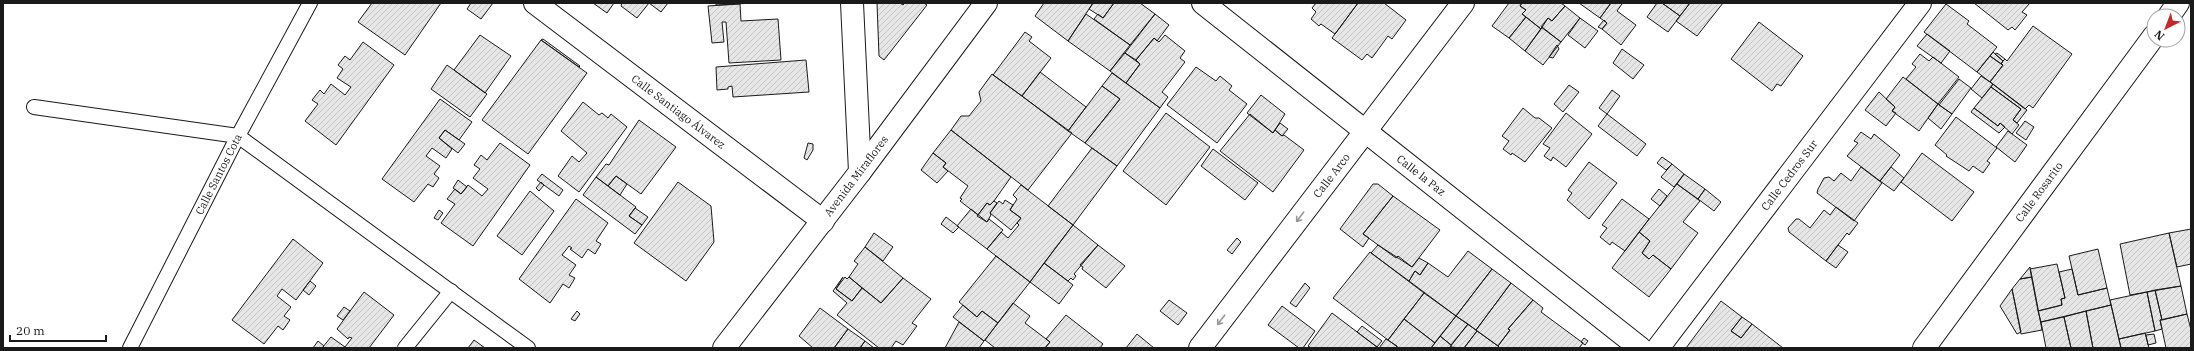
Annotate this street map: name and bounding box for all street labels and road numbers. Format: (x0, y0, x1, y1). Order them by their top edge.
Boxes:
street label: Calle Santiago Álvarez (629, 72, 729, 152)
street label: Calle Santos Cota (192, 131, 245, 217)
street label: Avenida Miraflores (821, 133, 891, 219)
street label: Calle Cedros Sur (1758, 137, 1821, 213)
street label: Calle Arco (1310, 150, 1353, 200)
street label: Calle la Paz (1394, 152, 1449, 199)
street label: Calle Rosarito (2012, 159, 2066, 225)

